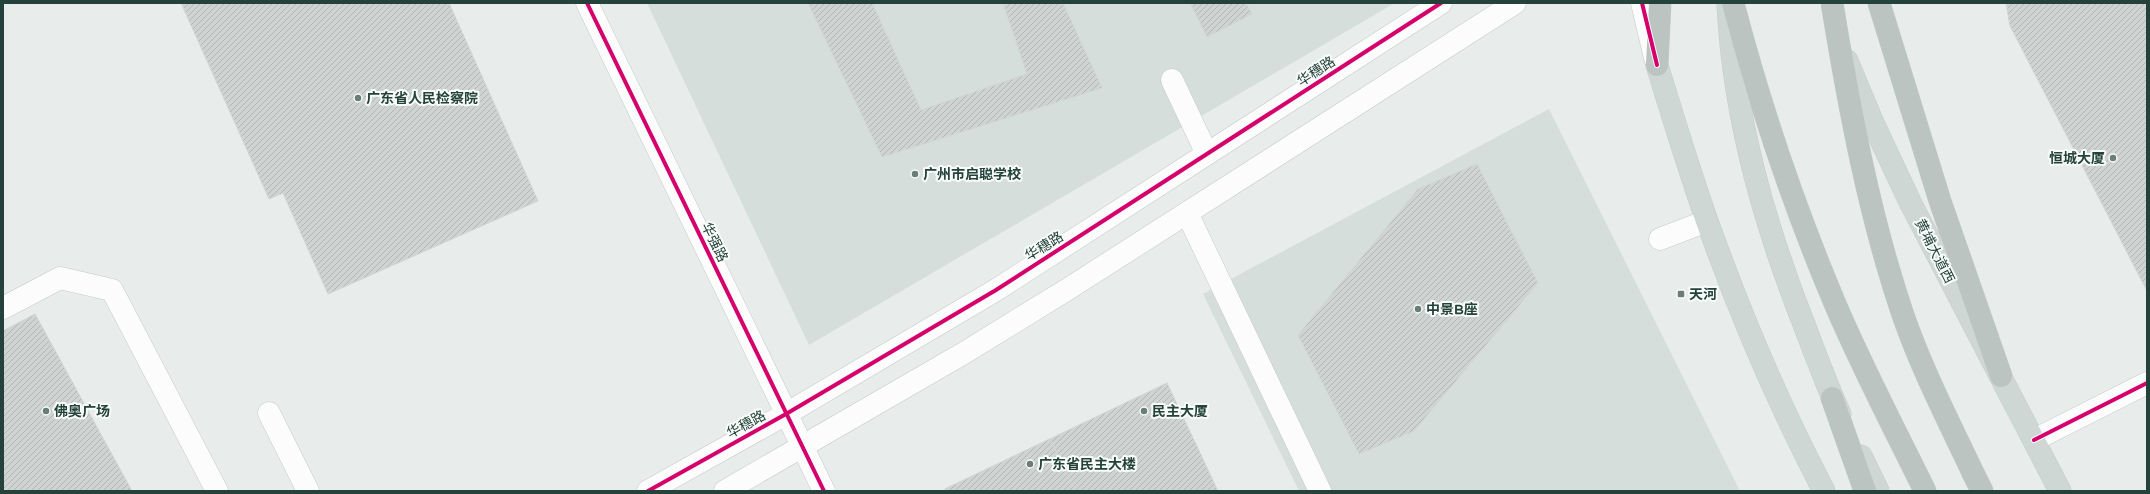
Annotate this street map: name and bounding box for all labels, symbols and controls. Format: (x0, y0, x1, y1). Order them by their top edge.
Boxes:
street label: 华穗路 (1294, 53, 1339, 90)
place label: 广东省人民检察院 (366, 90, 478, 107)
marker: 广东省人民检察院 (353, 93, 363, 103)
place label: 恒城大厦 (2049, 150, 2105, 167)
marker: 恒城大厦 (2108, 153, 2118, 163)
place label: 广州市启聪学校 (923, 166, 1021, 183)
marker: 广州市启聪学校 (910, 169, 920, 179)
street label: 黄埔大道西 (1911, 216, 1958, 286)
street label: 华强路 (698, 220, 731, 265)
street label: 华穗路 (1022, 228, 1067, 265)
place label: 天河 (1689, 286, 1717, 303)
marker: 天河 (1676, 289, 1686, 299)
place label: 中景B座 (1426, 301, 1478, 318)
marker: 中景B座 (1413, 304, 1423, 314)
place label: 佛奥广场 (54, 403, 110, 420)
place label: 民主大厦 (1152, 403, 1208, 420)
marker: 佛奥广场 (41, 406, 51, 416)
marker: 民主大厦 (1139, 406, 1149, 416)
street label: 华穗路 (724, 407, 769, 442)
place label: 广东省民主大楼 (1038, 456, 1136, 473)
marker: 广东省民主大楼 (1025, 459, 1035, 469)

